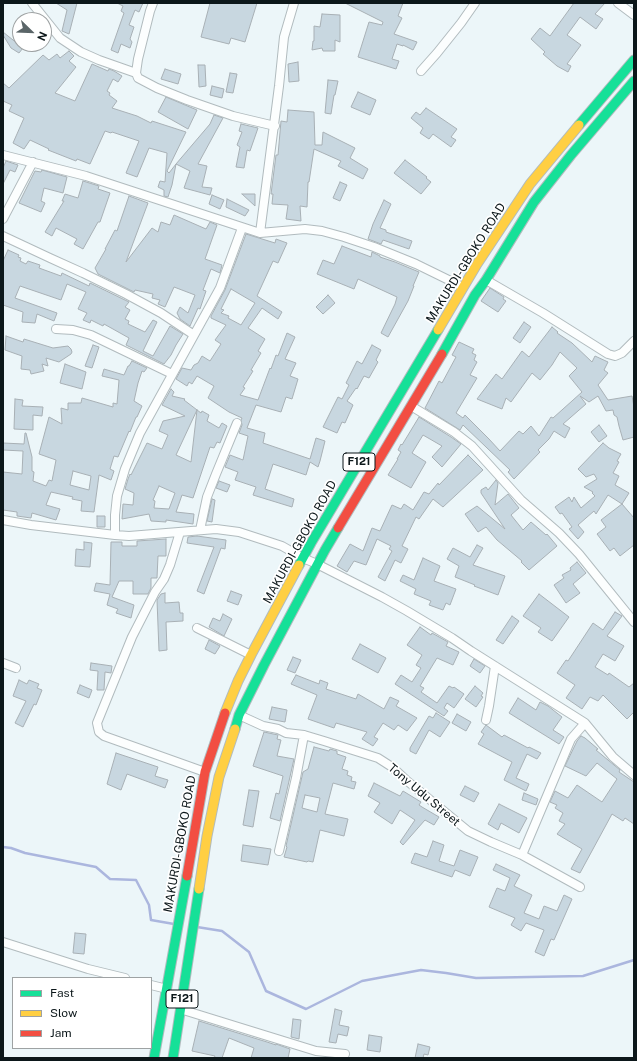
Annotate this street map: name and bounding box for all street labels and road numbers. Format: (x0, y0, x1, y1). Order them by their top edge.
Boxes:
street label: MAKURDI-GBOKO ROAD (423, 200, 509, 326)
road number: F121 (343, 453, 375, 471)
street label: MAKURDI-GBOKO ROAD (260, 478, 340, 606)
street label: Tony Udu Street (385, 761, 463, 829)
street label: MAKURDI-GBOKO ROAD (161, 774, 199, 914)
road number: F121 (166, 990, 198, 1008)

